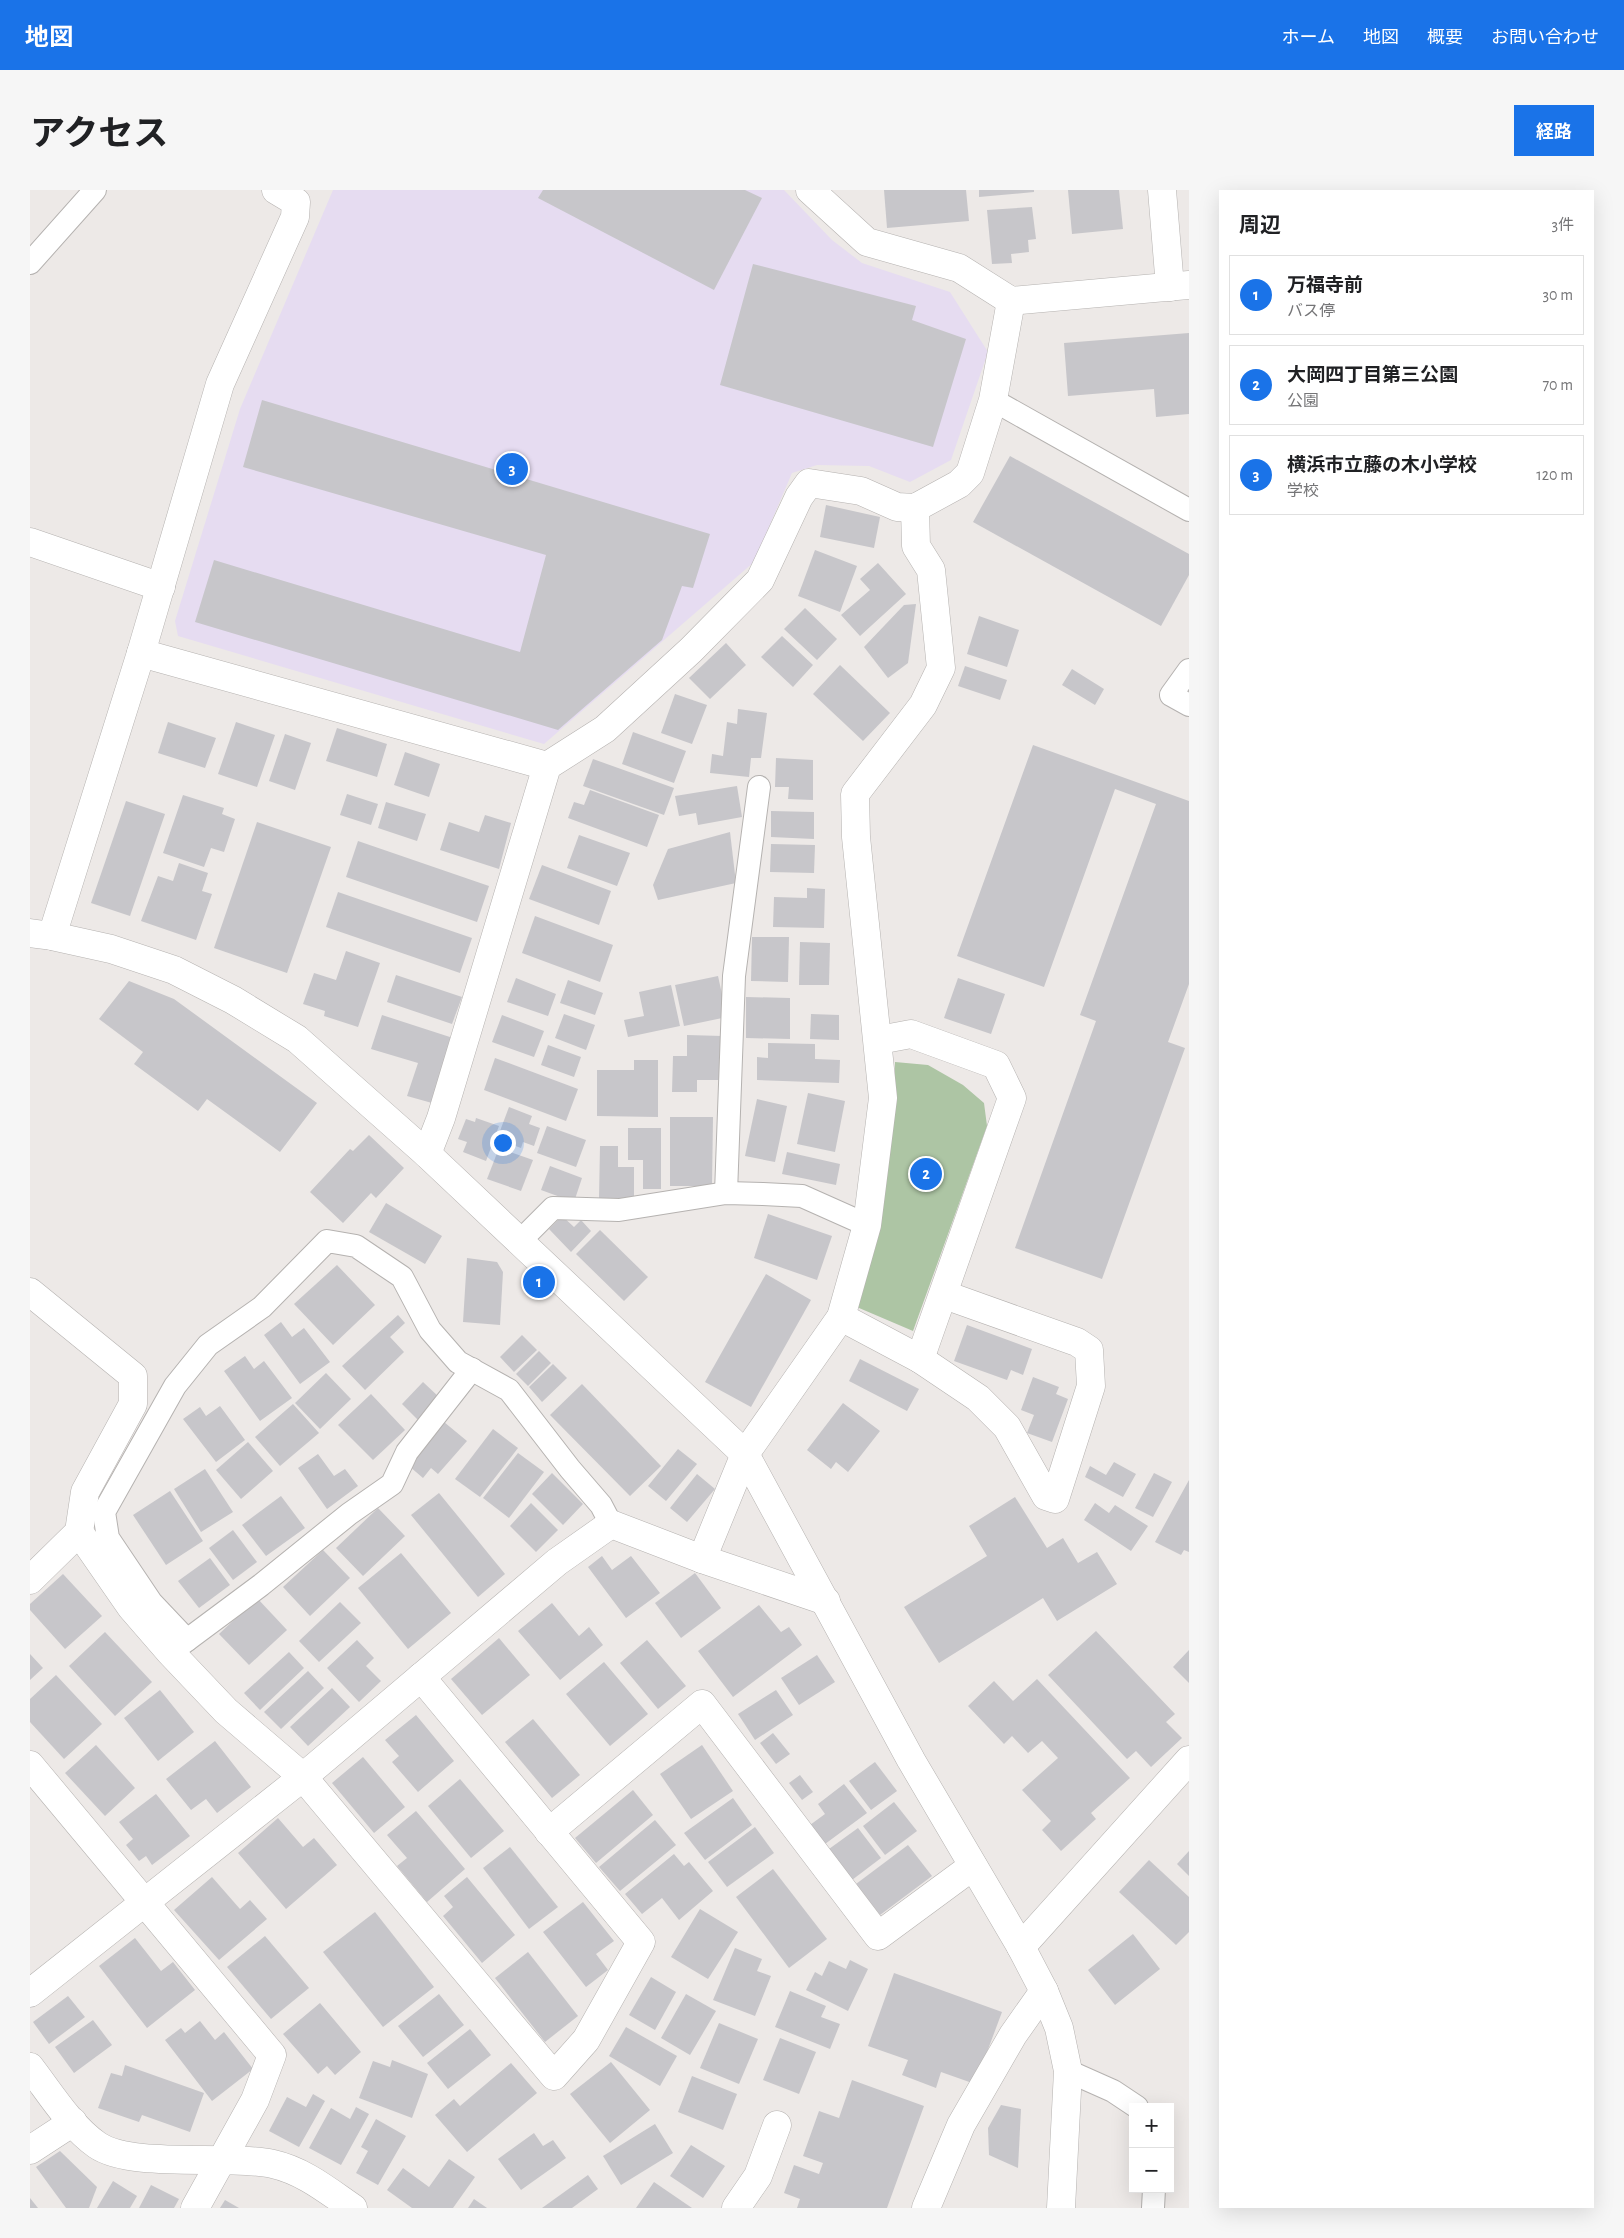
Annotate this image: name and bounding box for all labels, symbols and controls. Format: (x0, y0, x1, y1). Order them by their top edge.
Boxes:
text: 地図 (25, 26, 73, 50)
text: ホーム (1282, 29, 1335, 47)
text: 地図 (1363, 29, 1399, 47)
text: 概要 (1427, 29, 1463, 47)
text: お問い合わせ (1491, 29, 1599, 47)
button: 経路 (1514, 105, 1594, 156)
text: アクセス (30, 117, 168, 152)
text: 周辺 (1239, 215, 1281, 236)
text: 3件 (1551, 217, 1574, 233)
text: 万福寺前 (1287, 276, 1363, 295)
text: 1 (1253, 287, 1259, 303)
text: 30 m (1543, 287, 1573, 303)
text: バス停 (1287, 303, 1335, 319)
text: 大岡四丁目第三公園 (1287, 366, 1458, 385)
text: 2 (1252, 377, 1260, 393)
text: 70 m (1542, 377, 1573, 393)
text: 公園 (1287, 393, 1319, 409)
pin: 3 (496, 450, 528, 488)
text: 横浜市立藤の木小学校 (1287, 456, 1477, 475)
text: 3 (1253, 467, 1259, 483)
text: 120 m (1536, 467, 1573, 483)
text: 学校 (1287, 483, 1319, 499)
your location (490, 1130, 516, 1156)
pin: 2 (910, 1155, 942, 1193)
pin: 1 (523, 1263, 555, 1301)
map controls (1129, 2103, 1174, 2193)
button: + (1129, 2103, 1174, 2148)
button: − (1129, 2148, 1174, 2193)

